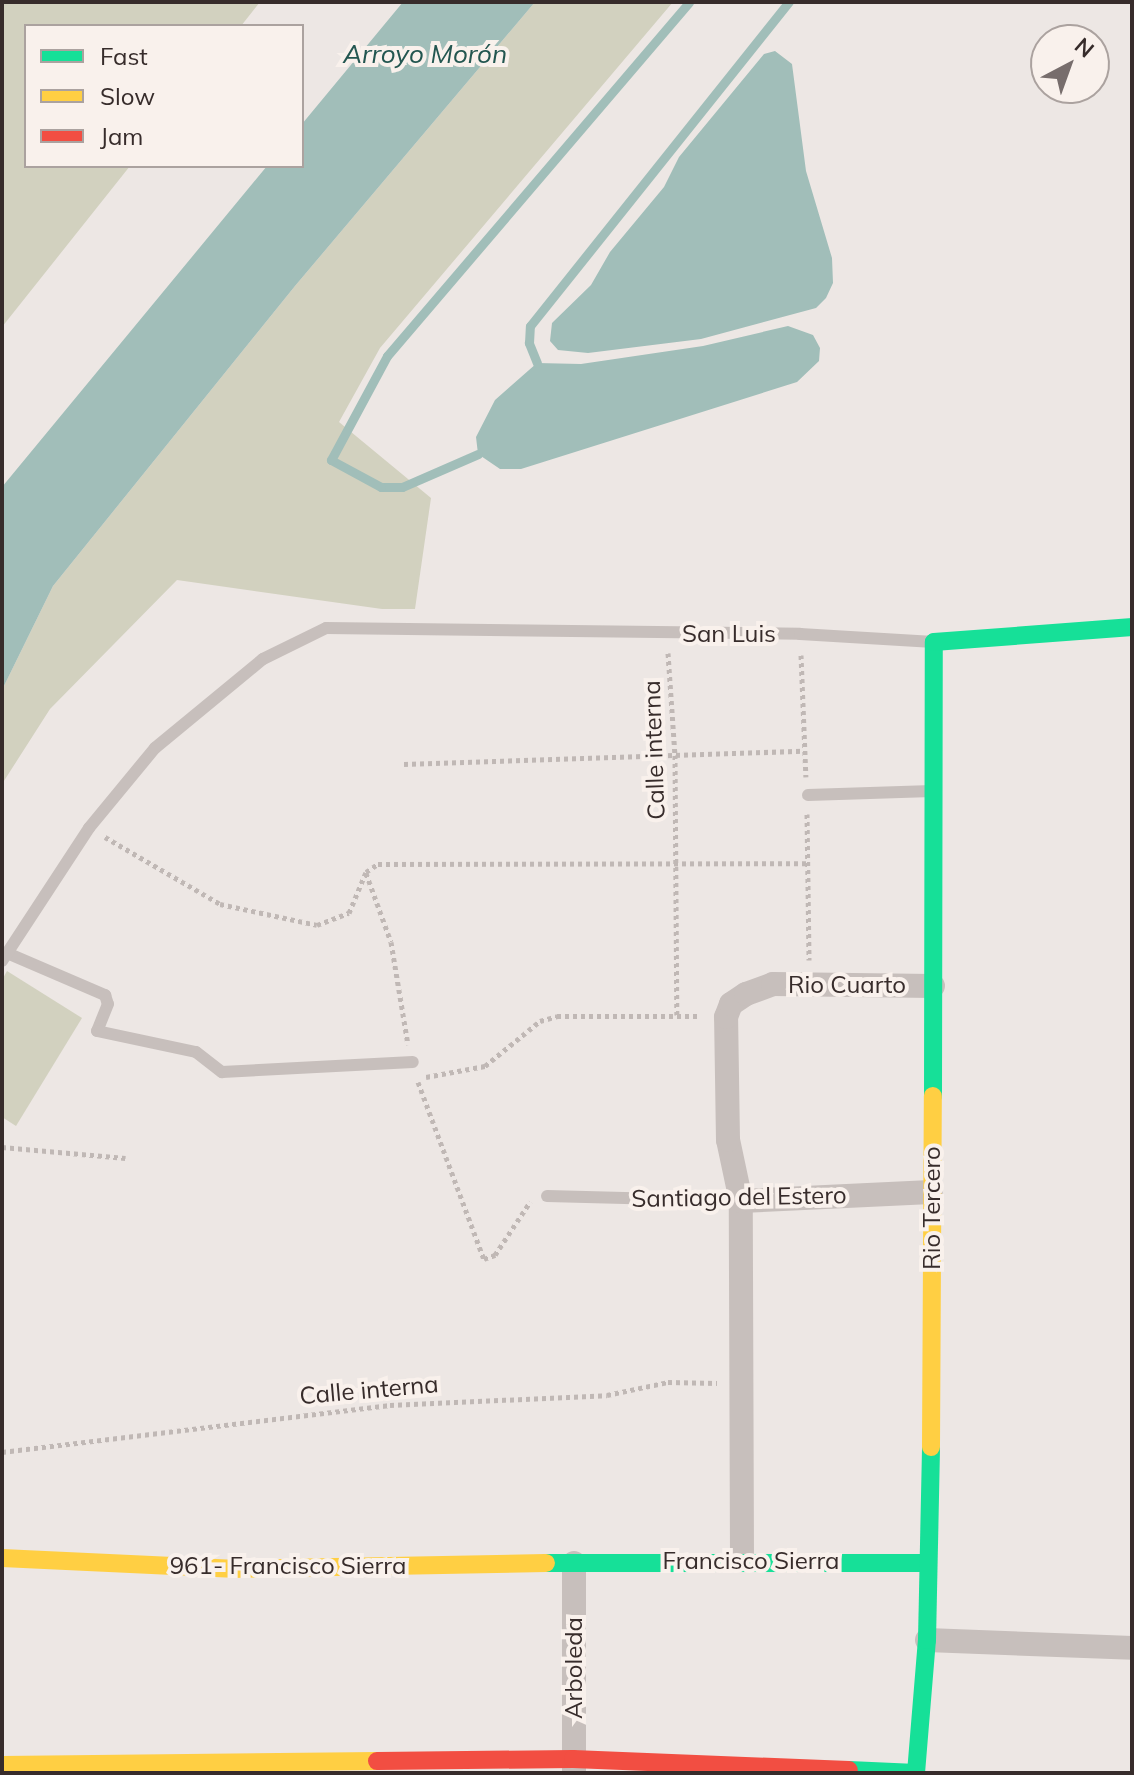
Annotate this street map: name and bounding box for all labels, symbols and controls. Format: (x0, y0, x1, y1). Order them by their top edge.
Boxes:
legend (24, 24, 304, 168)
north arrow (1030, 24, 1110, 104)
text: N (1069, 31, 1100, 63)
water label: Arroyo Morón (343, 38, 507, 70)
text: Fast (100, 41, 148, 71)
text: Slow (100, 81, 155, 111)
text: Jam (100, 121, 143, 151)
street label: San Luis (682, 620, 776, 648)
street label: Calle interna (637, 680, 671, 820)
street label: Rio Cuarto (788, 971, 906, 999)
street label: Rio Tercero (918, 1146, 946, 1270)
street label: Santiago del Estero (631, 1181, 847, 1213)
street label: Calle interna (298, 1370, 440, 1410)
street label: Francisco Sierra (663, 1547, 839, 1575)
street label: 961- Francisco Sierra (170, 1552, 406, 1580)
street label: Arboleda (560, 1617, 588, 1719)

